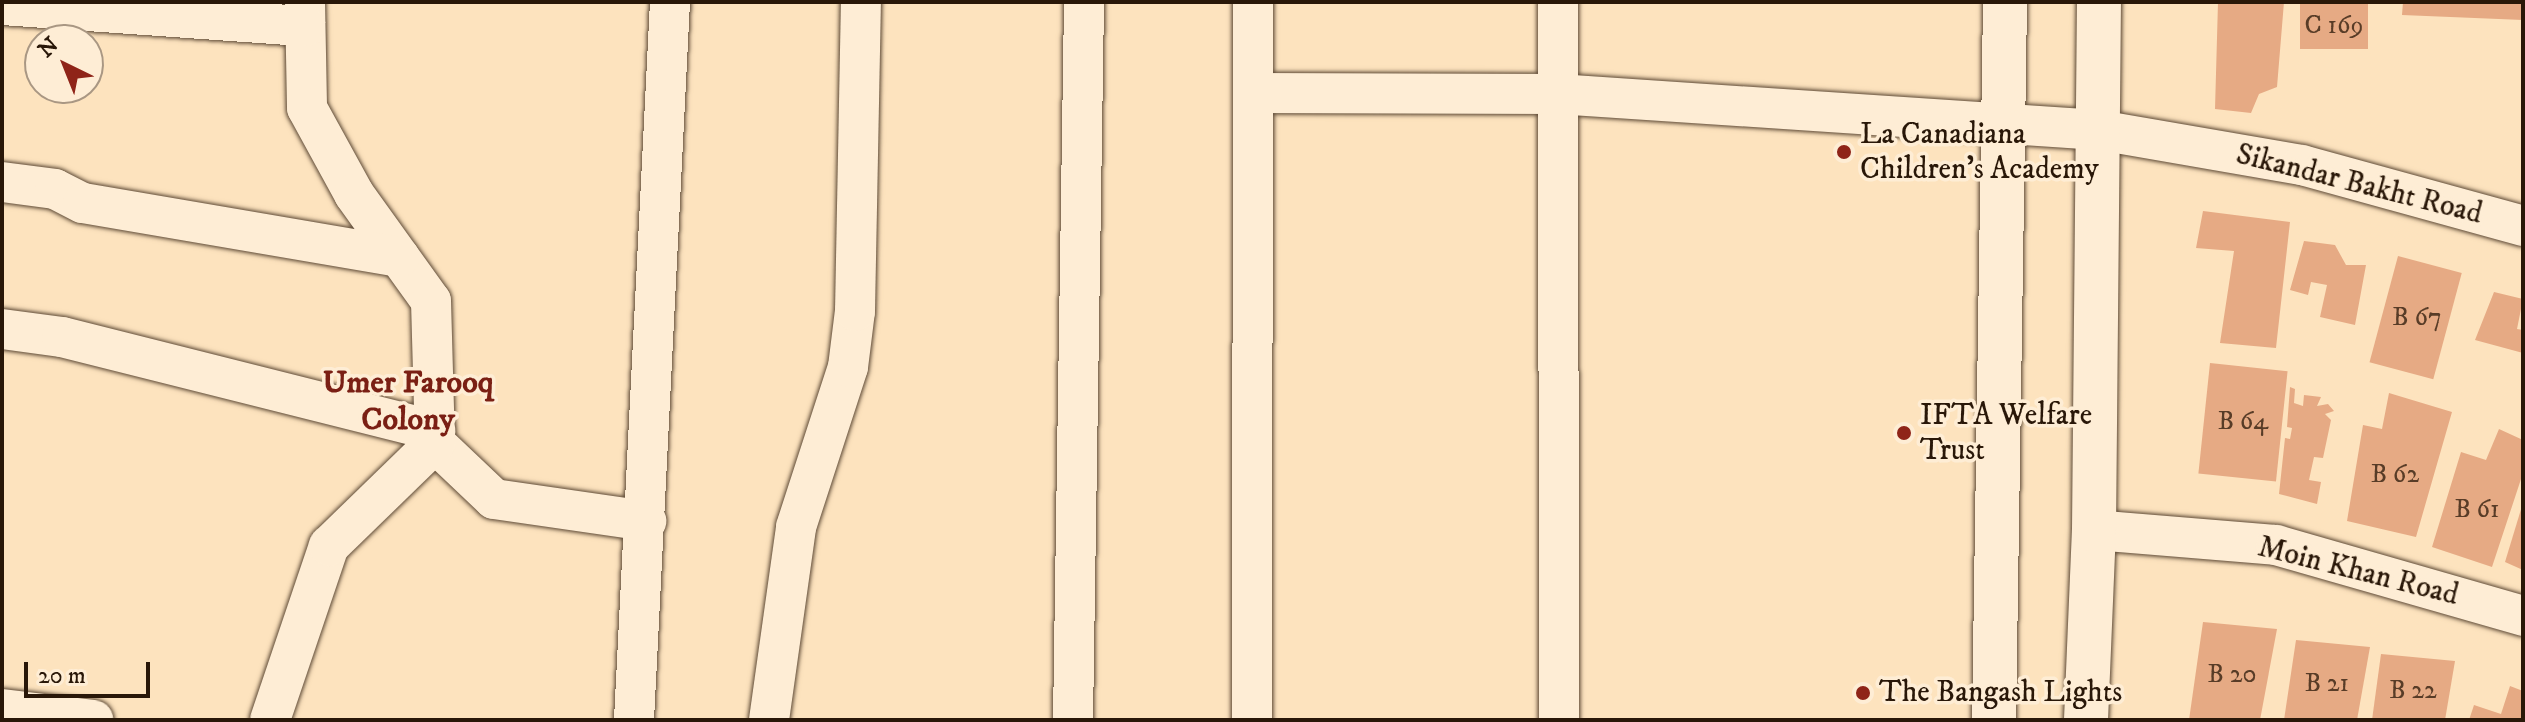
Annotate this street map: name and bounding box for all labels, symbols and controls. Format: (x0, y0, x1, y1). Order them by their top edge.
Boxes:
house number: C 169 (2305, 10, 2363, 42)
north arrow (24, 24, 104, 104)
text: N (33, 32, 64, 64)
place label: La Canadiana Children's Academy (1860, 117, 2099, 188)
street label: Sikandar Bakht Road (2232, 137, 2486, 233)
marker: La Canadiana Children's Academy (1835, 143, 1853, 161)
house number: B 67 (2392, 302, 2442, 334)
district label: Umer Farooq Colony (322, 365, 494, 440)
place label: IFTA Welfare Trust (1920, 398, 2092, 468)
house number: B 64 (2218, 406, 2268, 438)
marker: IFTA Welfare Trust (1895, 424, 1913, 442)
house number: B 62 (2371, 459, 2419, 491)
house number: B 61 (2455, 494, 2499, 526)
street label: Moin Khan Road (2254, 530, 2462, 614)
scale bar (28, 646, 154, 696)
house number: B 20 (2208, 659, 2256, 691)
text: 20 m (38, 661, 86, 691)
house number: B 21 (2305, 668, 2349, 700)
place label: The Bangash Lights (1879, 675, 2122, 711)
house number: B 22 (2389, 675, 2437, 707)
marker: The Bangash Lights (1854, 684, 1872, 702)

